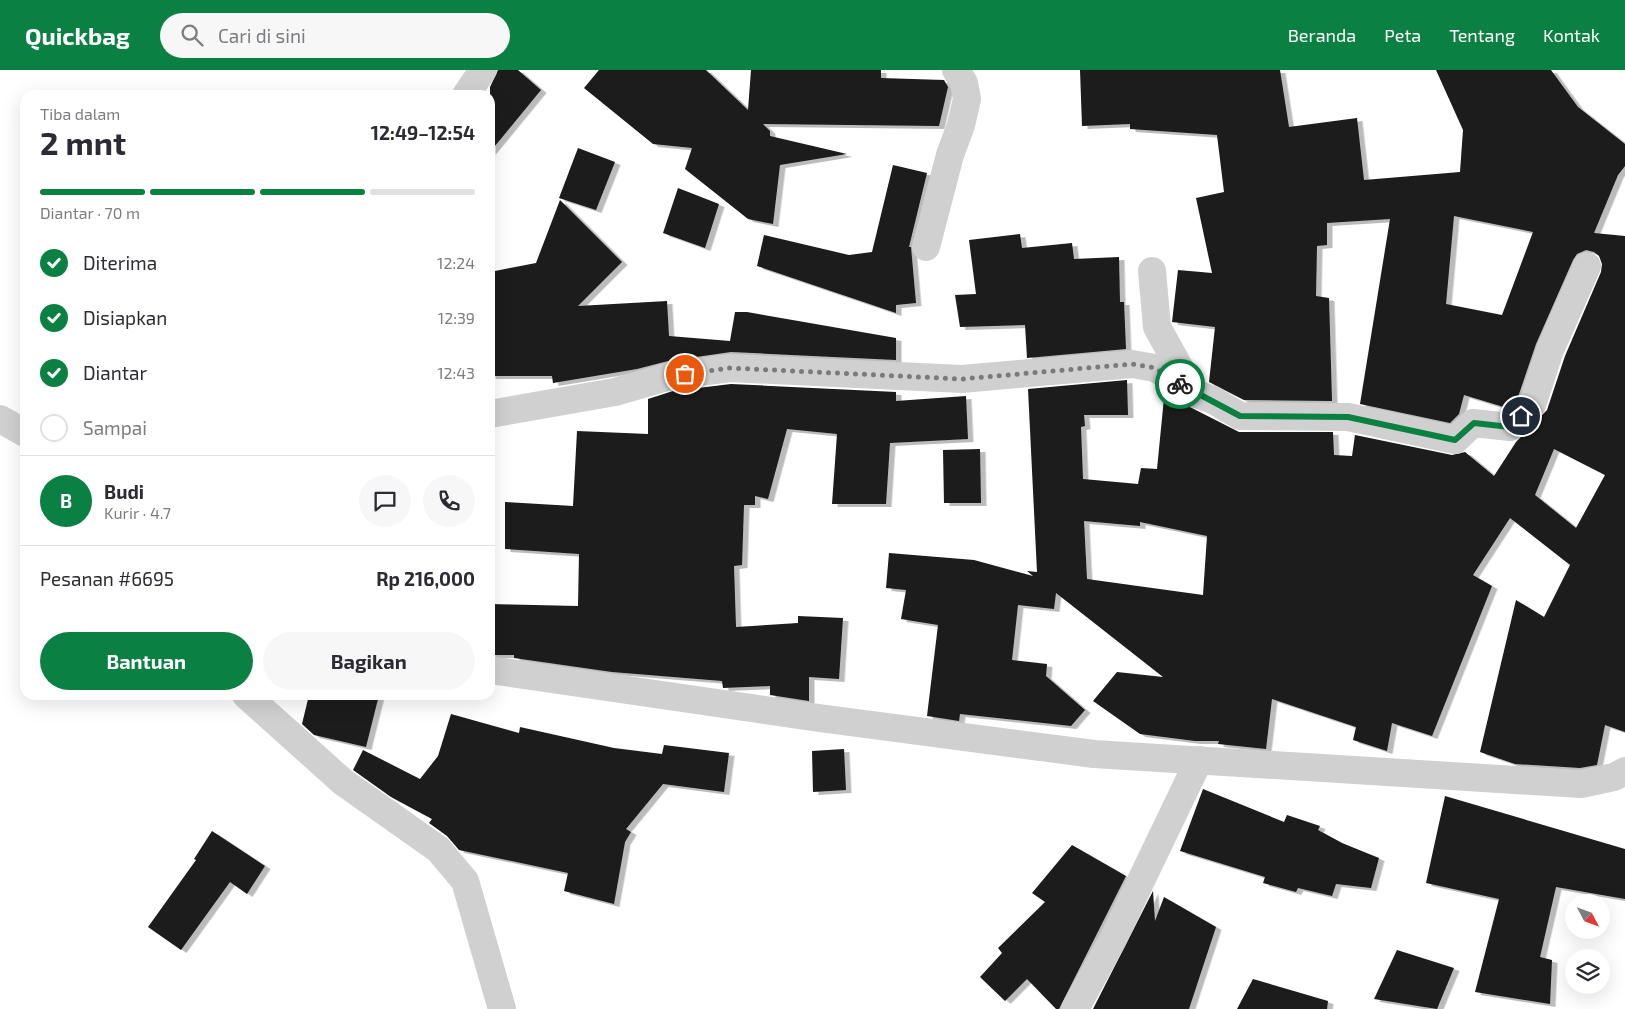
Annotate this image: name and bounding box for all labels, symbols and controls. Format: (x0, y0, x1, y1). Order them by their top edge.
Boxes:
search box (160, 13, 510, 58)
text: Quickbag (25, 21, 130, 50)
icon: search (178, 21, 206, 49)
text: Cari di sini (218, 24, 306, 47)
text: Beranda (1288, 24, 1356, 46)
text: Peta (1384, 24, 1421, 46)
text: Tentang (1449, 24, 1515, 46)
text: Kontak (1543, 24, 1600, 46)
text: Tiba dalam (40, 104, 120, 123)
text: 12:49–12:54 (371, 121, 475, 144)
text: 2 mnt (40, 123, 126, 161)
text: Diantar · 70 m (40, 203, 140, 222)
icon: check (40, 249, 68, 277)
text: Diterima (83, 251, 157, 274)
text: 12:24 (437, 253, 475, 272)
icon: check (40, 304, 68, 332)
text: Disiapkan (83, 306, 167, 329)
text: 12:39 (438, 308, 475, 327)
pin (664, 353, 706, 395)
icon: check (40, 359, 68, 387)
courier (1155, 359, 1205, 409)
icon: bag (671, 360, 699, 388)
text: Diantar (83, 361, 147, 384)
text: 12:43 (437, 363, 475, 382)
icon: bike (1166, 370, 1194, 398)
pin (1500, 395, 1542, 437)
icon: home (1507, 402, 1535, 430)
text: Sampai (83, 416, 147, 439)
button: chat (359, 475, 411, 527)
button: phone (423, 475, 475, 527)
text: Budi (104, 480, 144, 503)
text: B (60, 489, 72, 512)
text: Kurir · 4.7 (104, 503, 171, 522)
text: Pesanan #6695 (40, 567, 174, 590)
text: Rp 216,000 (376, 567, 475, 590)
button: Bantuan (40, 632, 253, 690)
button: Bagikan (263, 632, 475, 690)
north arrow (1565, 894, 1610, 939)
map controls (1565, 894, 1610, 994)
button: layers (1565, 949, 1610, 994)

